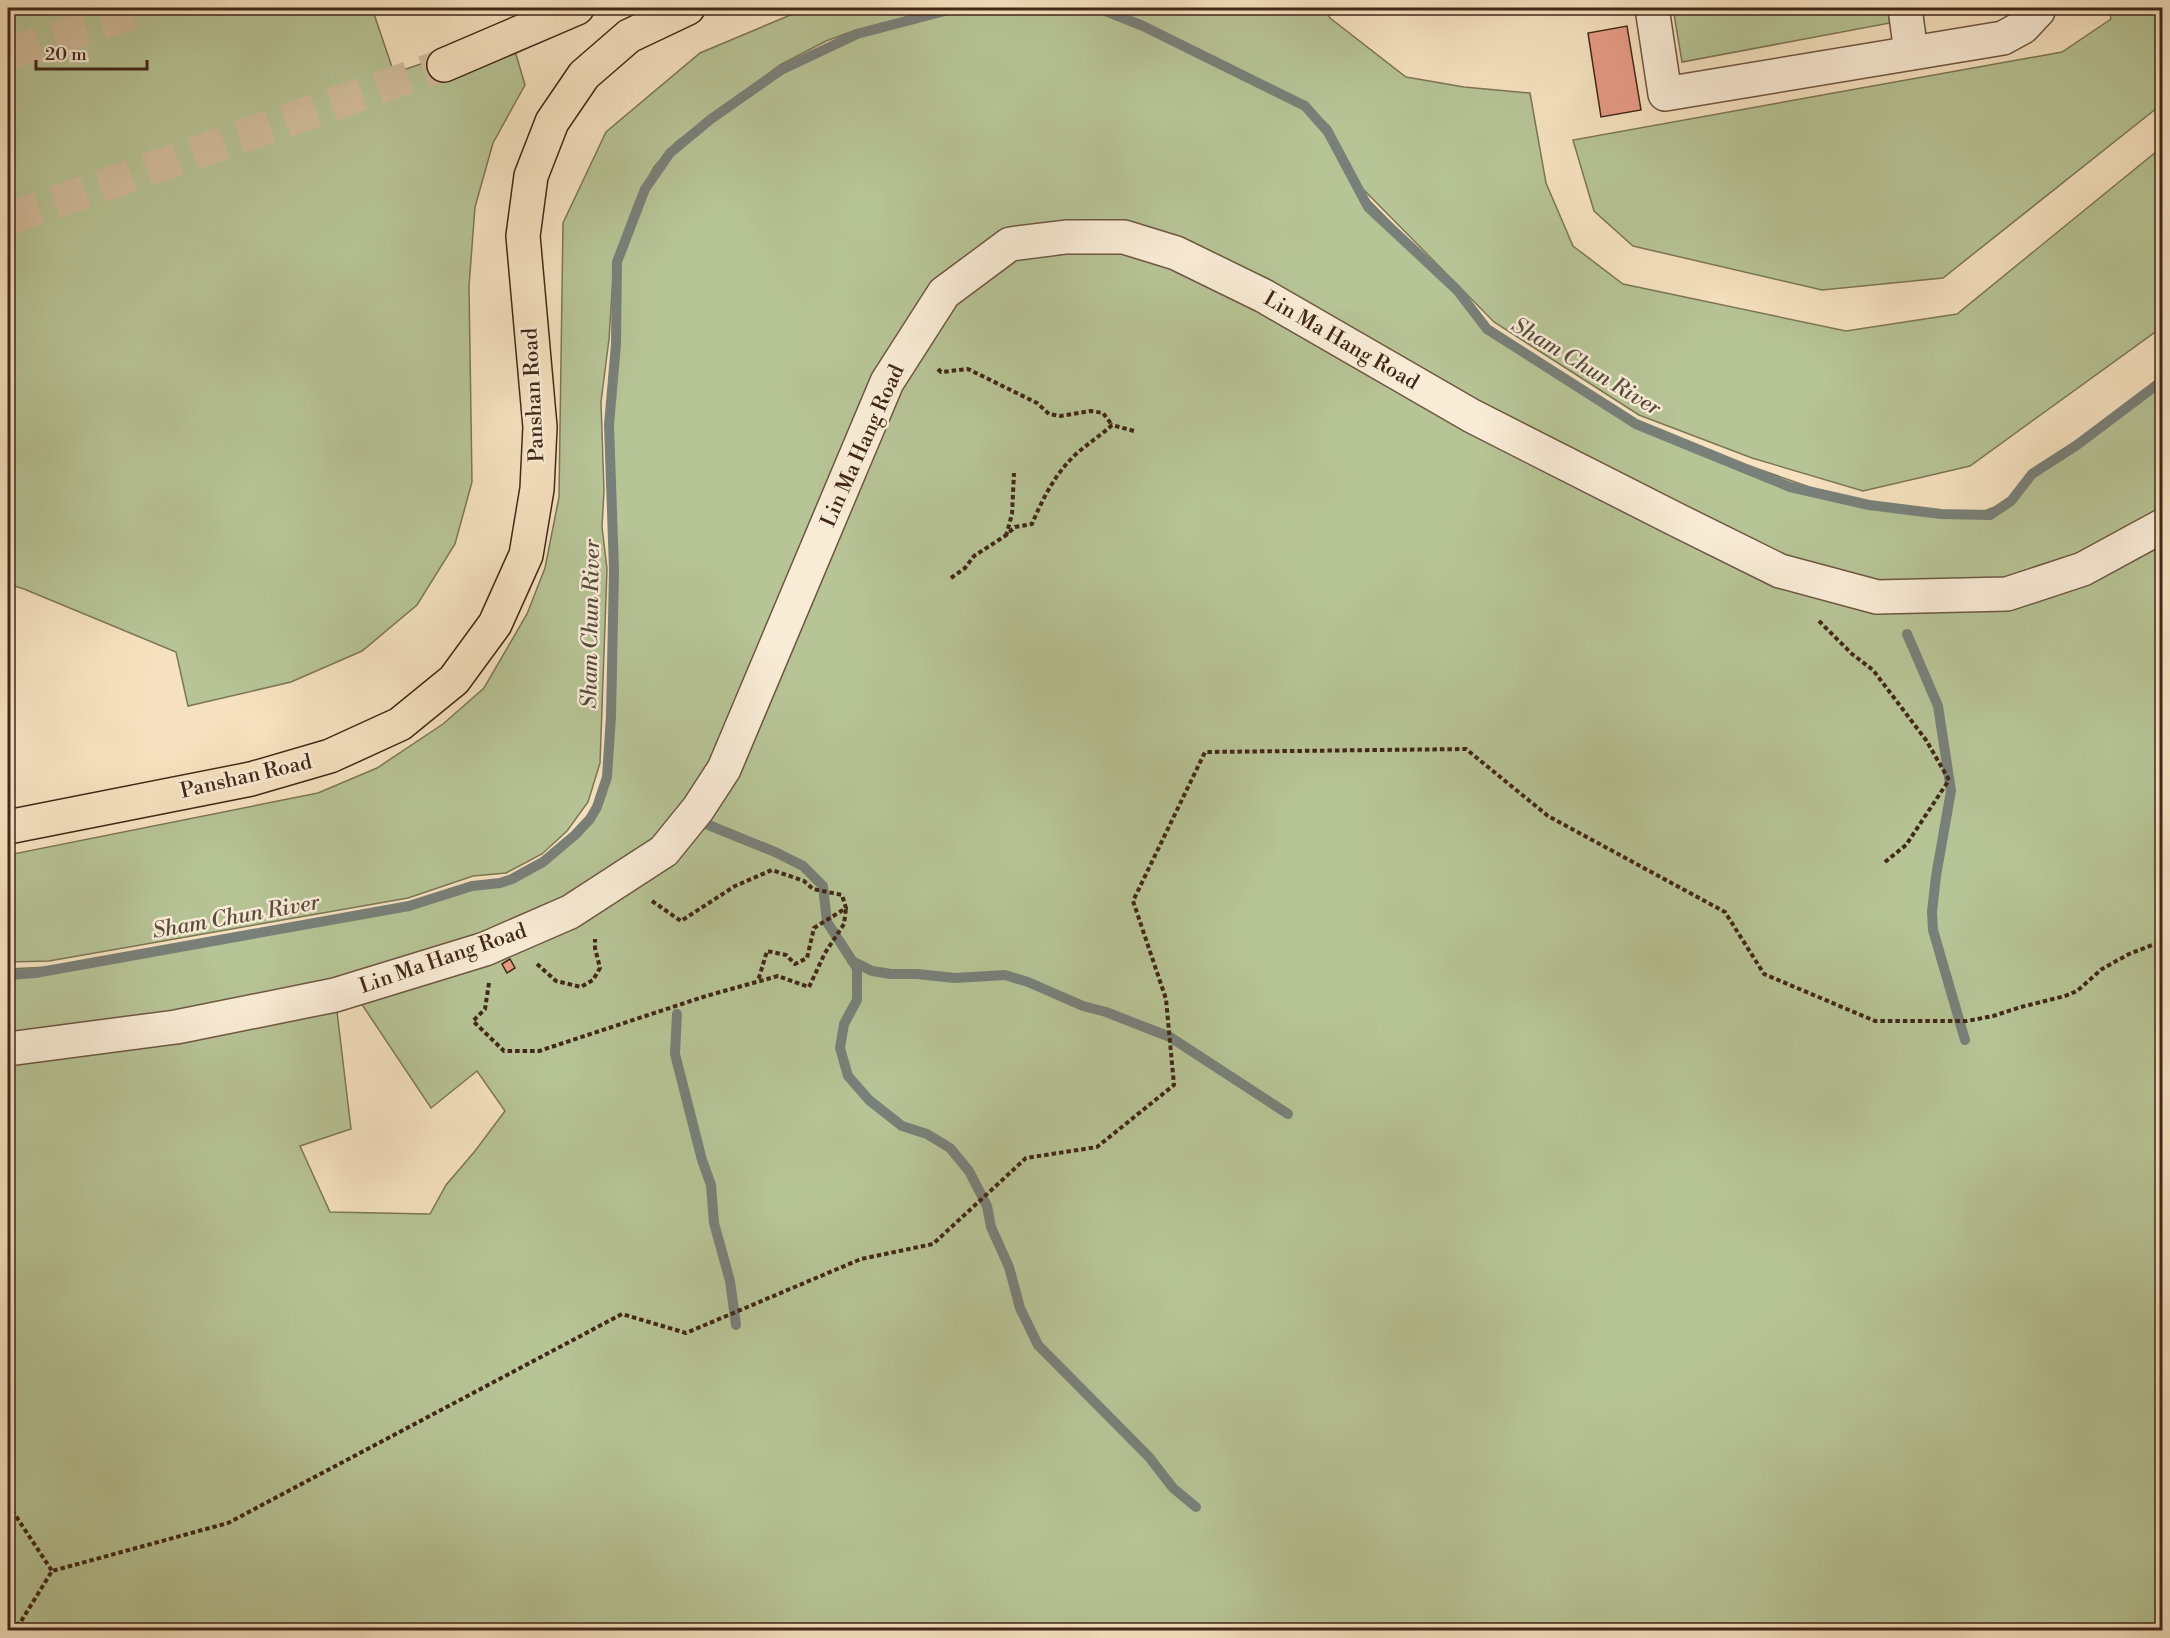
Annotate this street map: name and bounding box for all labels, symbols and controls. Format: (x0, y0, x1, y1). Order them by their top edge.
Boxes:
scale bar (36, 33, 147, 71)
text: 20 m (45, 43, 87, 66)
street label: Lin Ma Hang Road (1259, 286, 1423, 396)
water label: Sham Chun River (1507, 312, 1666, 422)
street label: Panshan Road (517, 327, 550, 463)
street label: Lin Ma Hang Road (816, 361, 911, 531)
water label: Sham Chun River (576, 539, 606, 709)
street label: Panshan Road (178, 749, 314, 805)
water label: Sham Chun River (150, 889, 322, 945)
street label: Lin Ma Hang Road (356, 918, 530, 1000)

